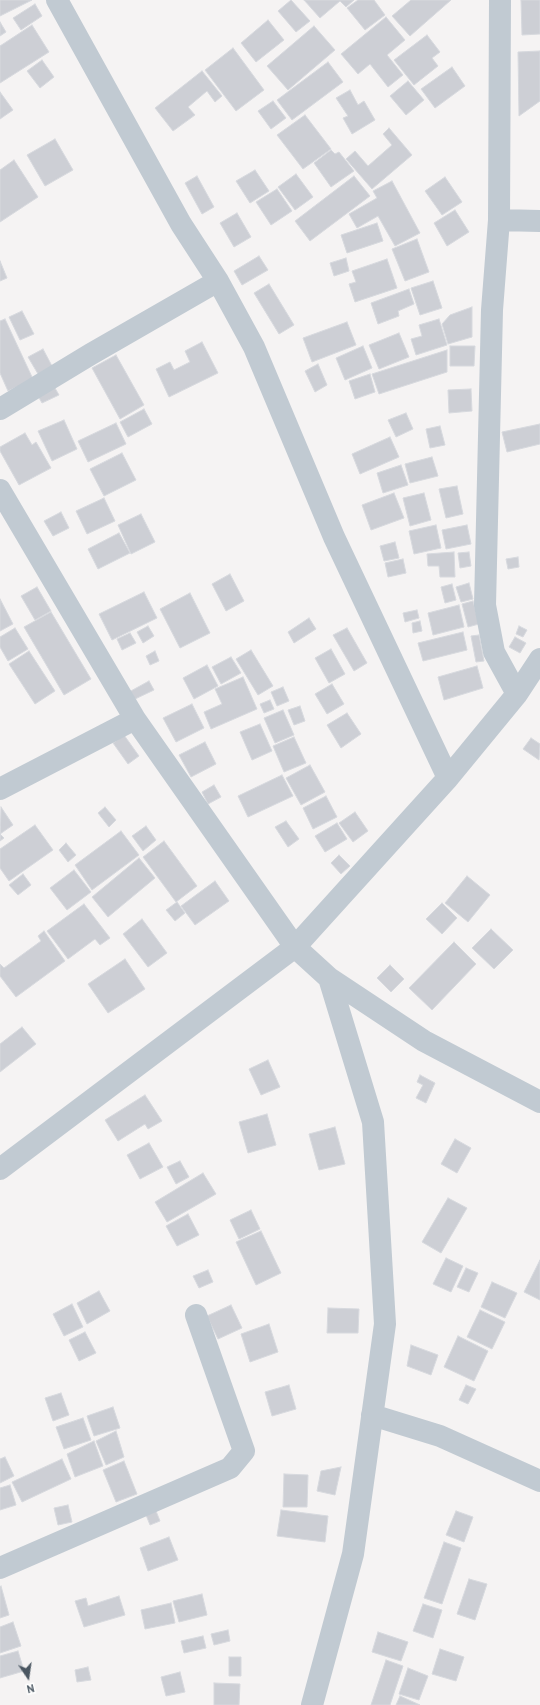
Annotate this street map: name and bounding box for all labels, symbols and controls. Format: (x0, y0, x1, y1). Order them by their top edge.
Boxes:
north arrow (8, 1657, 48, 1697)
text: N (26, 1681, 36, 1696)

